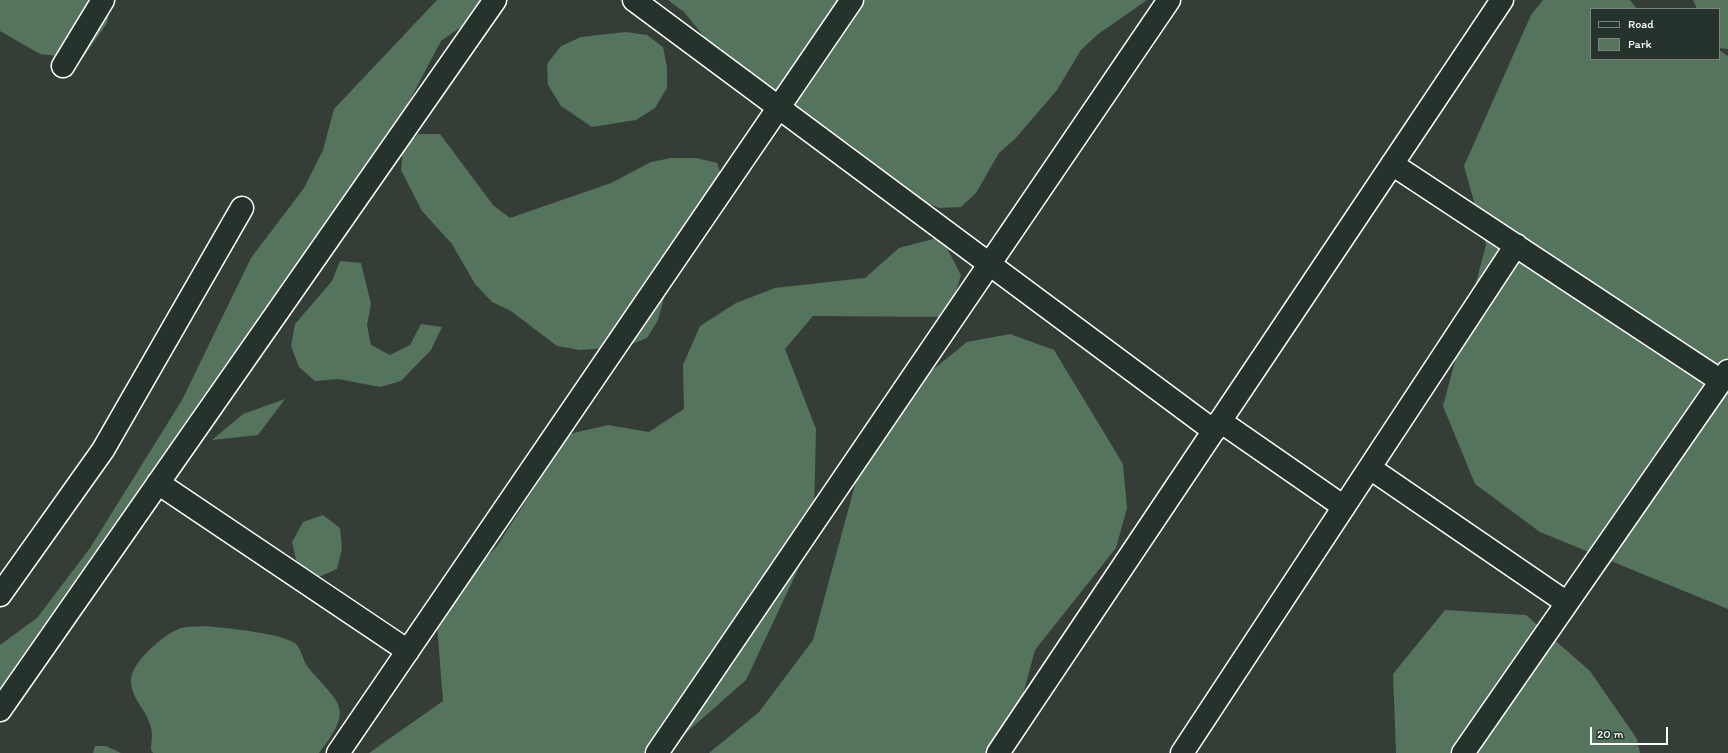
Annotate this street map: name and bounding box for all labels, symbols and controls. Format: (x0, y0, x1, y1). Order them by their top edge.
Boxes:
legend (1590, 8, 1720, 60)
text: Road (1628, 17, 1654, 31)
text: Park (1628, 37, 1652, 51)
scale bar (1592, 719, 1670, 745)
text: 20 m (1597, 727, 1624, 741)

